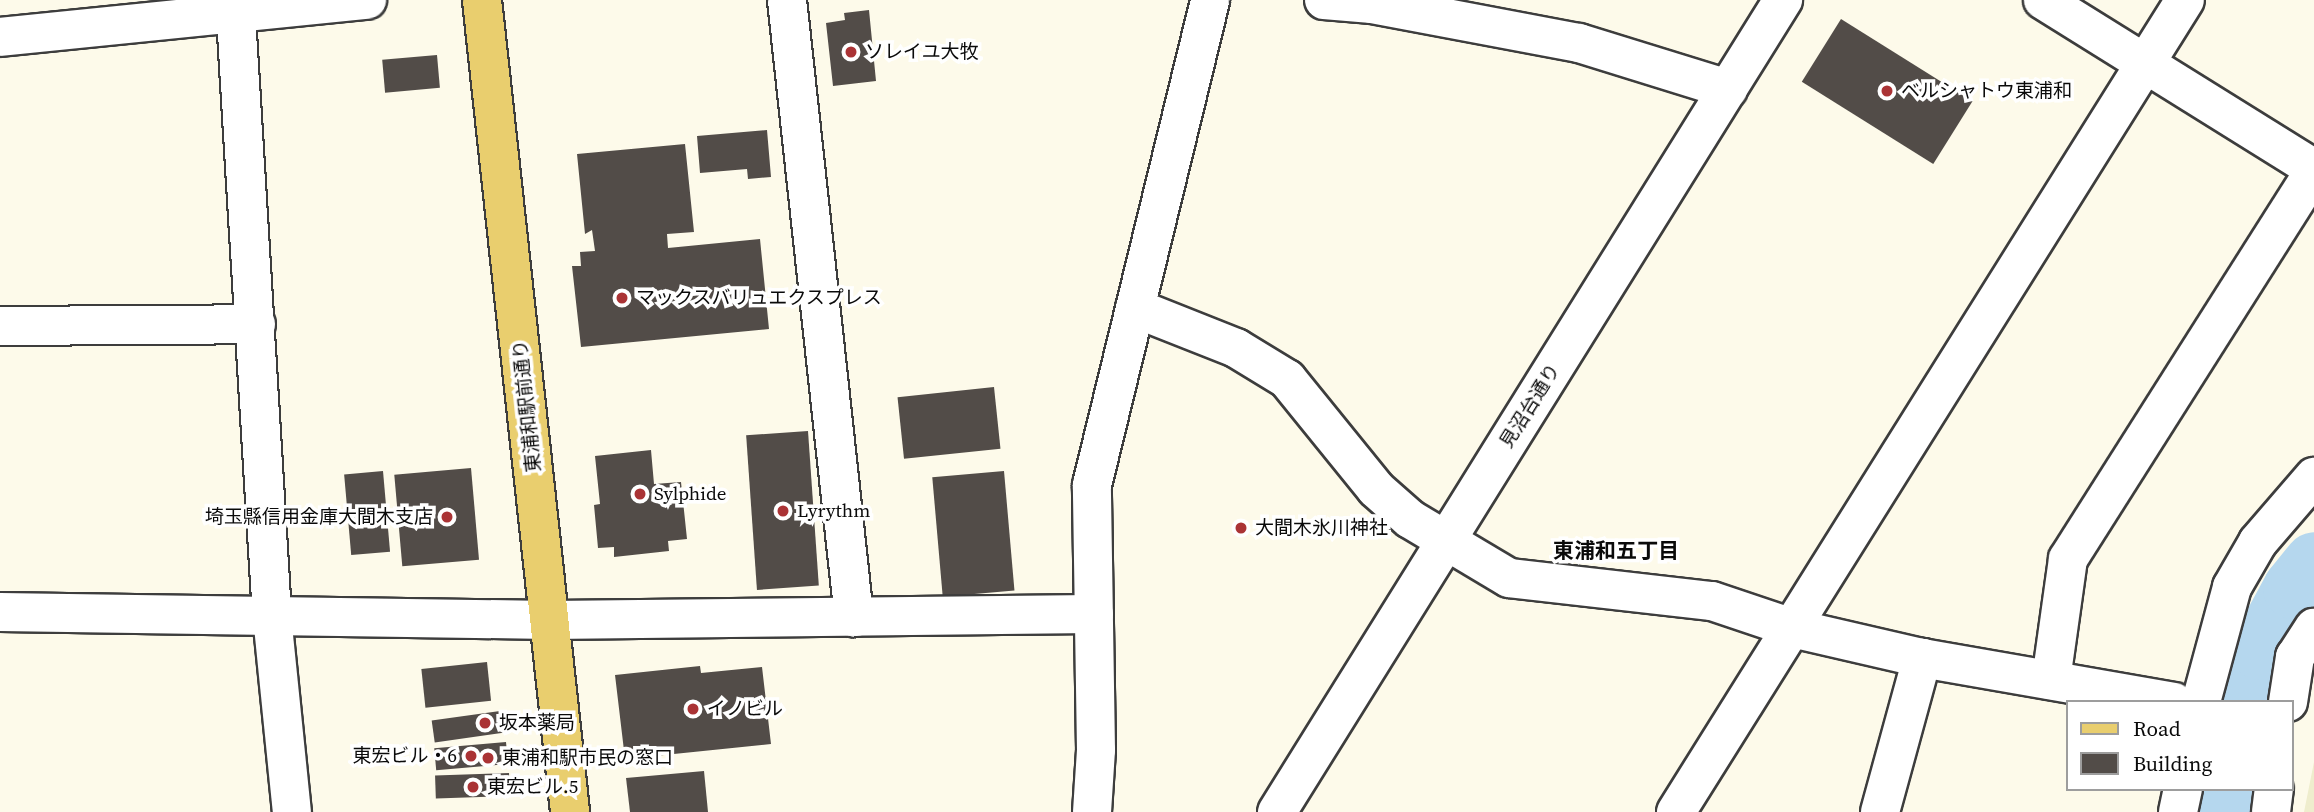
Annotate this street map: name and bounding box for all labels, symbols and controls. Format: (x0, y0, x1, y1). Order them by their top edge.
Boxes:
place label: ソレイユ大牧 (865, 41, 979, 63)
marker: ソレイユ大牧 (843, 44, 859, 60)
place label: ベルシャトウ東浦和 (1901, 80, 2072, 102)
marker: ベルシャトウ東浦和 (1879, 83, 1895, 99)
place label: マックスバリュエクスプレス (636, 287, 883, 309)
marker: マックスバリュエクスプレス (614, 290, 630, 306)
street label: 東浦和駅前通り (509, 339, 545, 473)
street label: 見沼台通り (1495, 360, 1565, 452)
place label: Sylphide (654, 483, 726, 505)
marker: Sylphide (632, 486, 648, 502)
place label: Lyrythm (797, 500, 870, 522)
marker: Lyrythm (775, 503, 791, 519)
place label: 埼玉縣信用金庫大間木支店 (205, 506, 433, 528)
marker: 埼玉縣信用金庫大間木支店 (439, 509, 455, 525)
place label: 大間木氷川神社 (1255, 517, 1388, 539)
marker: 大間木氷川神社 (1233, 520, 1249, 536)
district label: 東浦和五丁目 (1553, 538, 1679, 564)
place label: イノビル (707, 698, 783, 720)
legend (2066, 700, 2293, 791)
marker: イノビル (685, 701, 701, 717)
place label: 坂本薬局 (499, 712, 575, 734)
text: Road (2133, 714, 2181, 743)
marker: 坂本薬局 (477, 715, 493, 731)
place label: 東宏ビル・6 (353, 745, 457, 767)
place label: 東浦和駅市民の窓口 (502, 747, 673, 769)
marker: 東宏ビル・6 (463, 748, 479, 764)
text: Building (2133, 749, 2212, 778)
marker: 東浦和駅市民の窓口 (480, 750, 496, 766)
place label: 東宏ビル.5 (487, 776, 578, 798)
marker: 東宏ビル.5 (465, 779, 481, 795)

